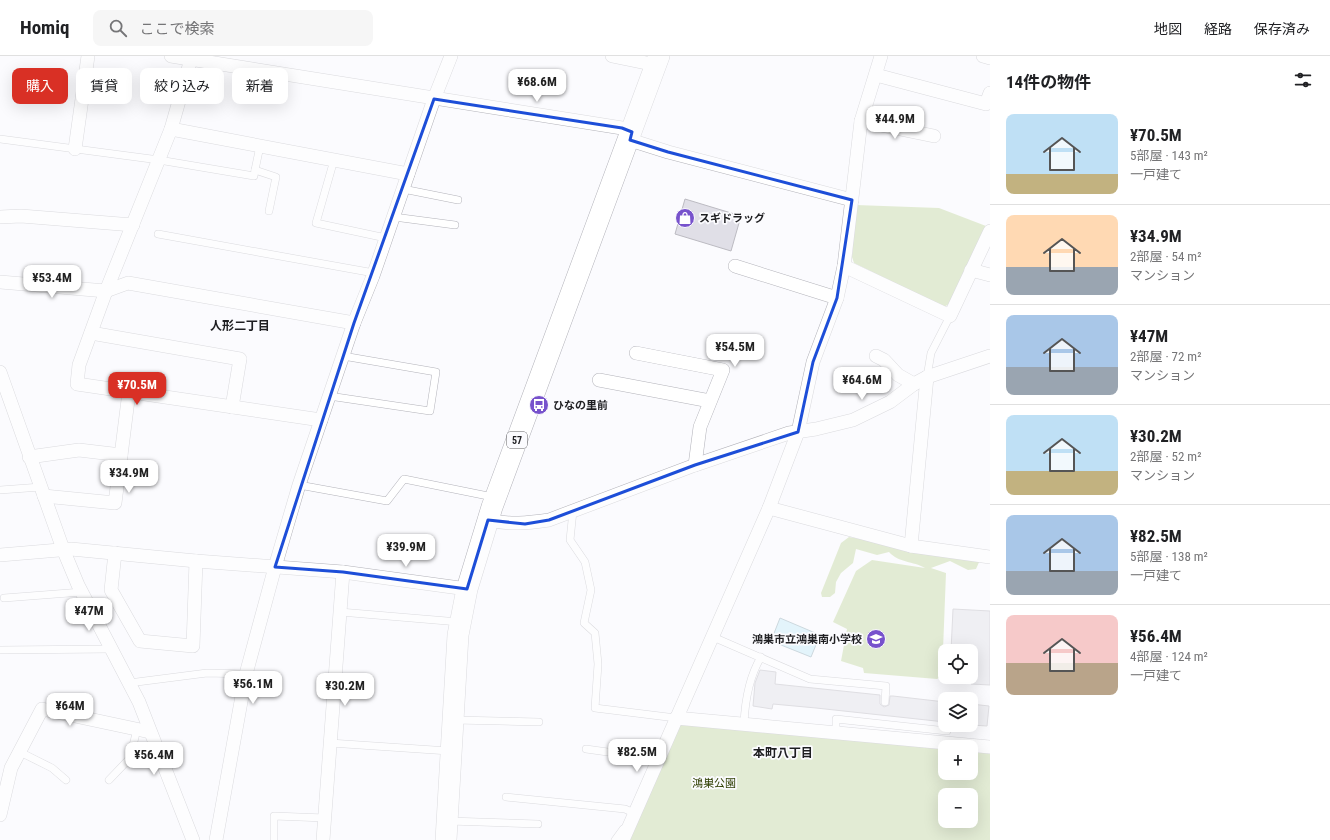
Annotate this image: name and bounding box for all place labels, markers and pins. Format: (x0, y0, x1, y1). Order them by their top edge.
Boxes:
pin: ¥68.6M (504, 69, 570, 103)
pin: ¥44.9M (862, 106, 928, 140)
shop icon: スギドラッグ (674, 207, 696, 229)
place label: スギドラッグ (699, 212, 765, 225)
pin: ¥53.4M (19, 265, 85, 299)
pin: ¥54.5M (702, 334, 768, 368)
pin: ¥64.6M (829, 367, 895, 401)
pin: ¥70.5M (104, 372, 170, 406)
bus stop icon: ひなの里前 (528, 394, 550, 416)
place label: ひなの里前 (553, 399, 608, 412)
pin: ¥34.9M (96, 460, 162, 494)
pin: ¥39.9M (373, 534, 439, 568)
pin: ¥47M (65, 598, 113, 632)
school or university icon: 鴻巣市立鴻巣南小学校 (865, 628, 887, 650)
place label: 鴻巣市立鴻巣南小学校 (752, 633, 862, 646)
pin: ¥56.1M (220, 671, 286, 705)
pin: ¥30.2M (312, 673, 378, 707)
pin: ¥64M (46, 693, 94, 727)
pin: ¥82.5M (604, 739, 670, 773)
pin: ¥56.4M (121, 742, 187, 776)

